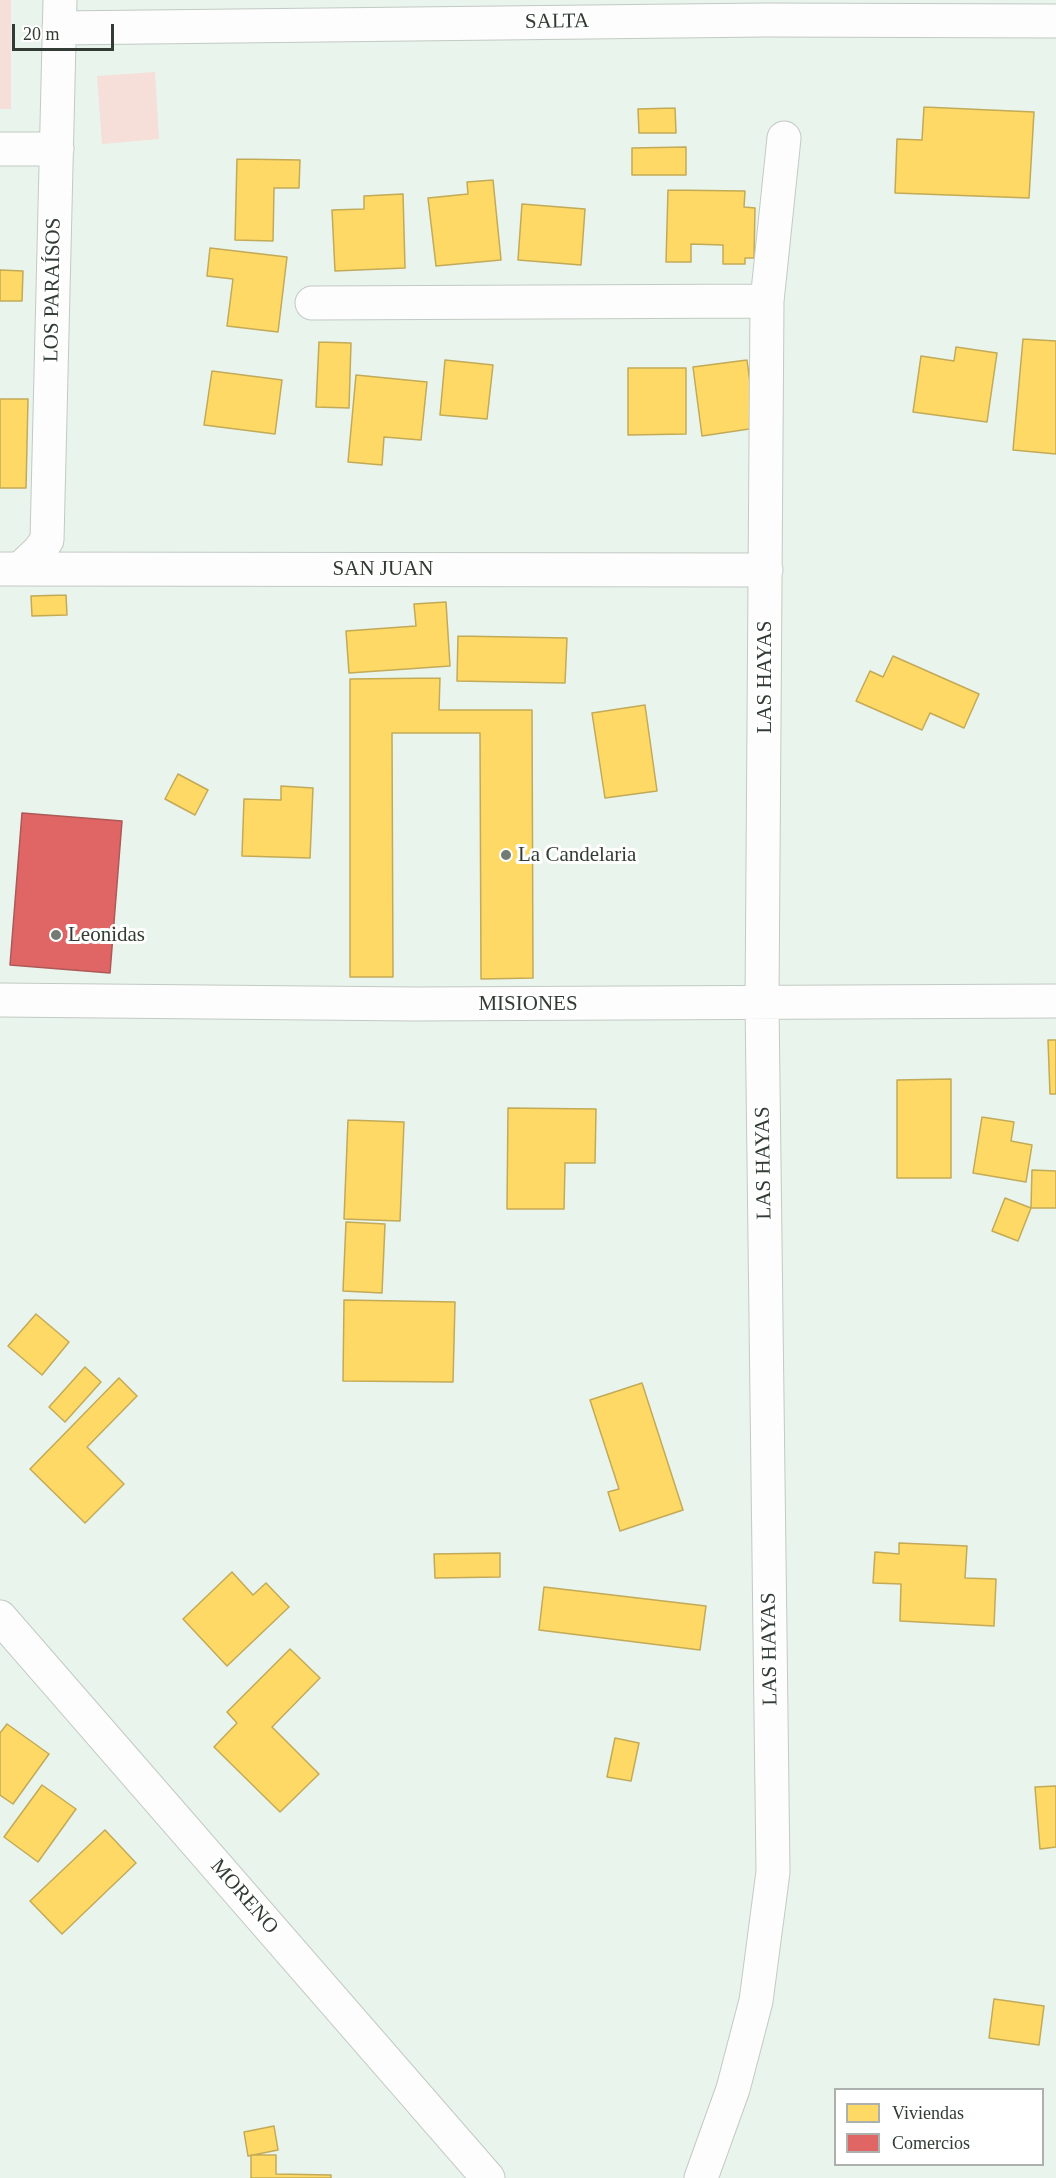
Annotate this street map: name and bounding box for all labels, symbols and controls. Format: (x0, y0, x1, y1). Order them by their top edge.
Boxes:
street label: SALTA (525, 9, 589, 35)
scale bar (15, 12, 117, 50)
text: 20 m (23, 24, 60, 44)
street label: LOS PARAÍSOS (39, 218, 67, 362)
street label: SAN JUAN (333, 556, 433, 582)
street label: LAS HAYAS (752, 620, 778, 734)
place label: La Candelaria (518, 842, 636, 868)
marker: La Candelaria (499, 848, 513, 862)
place label: Leonidas (68, 922, 145, 948)
marker: Leonidas (49, 928, 63, 942)
street label: MISIONES (478, 991, 578, 1017)
street label: LAS HAYAS (750, 1106, 778, 1220)
street label: LAS HAYAS (756, 1592, 784, 1706)
street label: MORENO (205, 1854, 283, 1940)
legend (834, 2088, 1044, 2166)
text: Viviendas (892, 2103, 964, 2123)
text: Comercios (892, 2133, 970, 2153)

